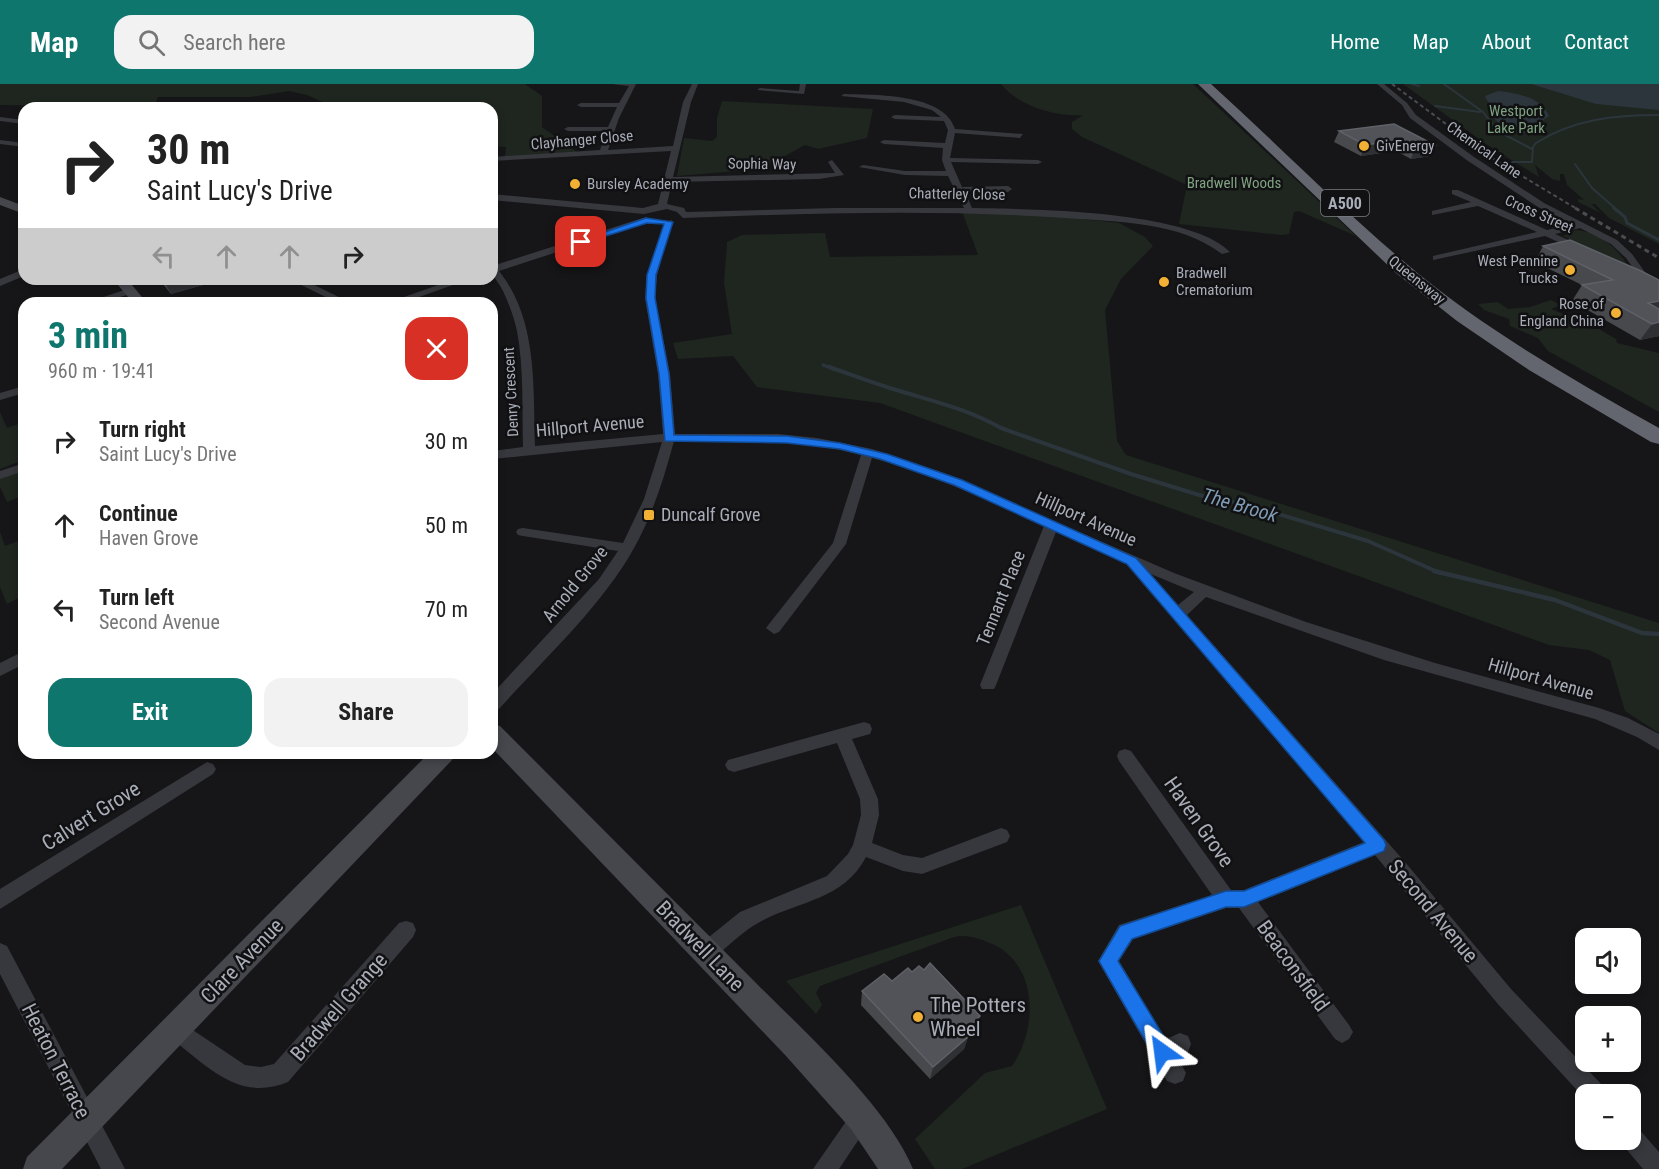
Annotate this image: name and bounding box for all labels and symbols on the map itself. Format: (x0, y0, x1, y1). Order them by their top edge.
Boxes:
park label: Westport Lake Park (1487, 102, 1545, 137)
street label: Chemical Lane (1443, 118, 1525, 182)
street label: Clayhanger Close (530, 127, 634, 153)
place label: GivEnergy (1376, 137, 1435, 155)
marker: GivEnergy (1357, 139, 1371, 153)
street label: Sophia Way (728, 154, 796, 174)
park label: Bradwell Woods (1187, 174, 1282, 192)
place label: Bursley Academy (587, 175, 689, 193)
marker: Bursley Academy (568, 177, 582, 191)
street label: Chatterley Close (908, 184, 1006, 204)
road number: A500 (1321, 190, 1369, 216)
street label: Cross Street (1502, 191, 1576, 237)
pin (555, 216, 606, 267)
street label: Queensway (1385, 252, 1449, 308)
place label: West Pennine Trucks (1478, 252, 1558, 287)
marker: West Pennine Trucks (1563, 263, 1577, 277)
place label: Bradwell Crematorium (1176, 264, 1253, 299)
marker: Bradwell Crematorium (1157, 275, 1171, 289)
place label: Rose of England China (1519, 295, 1604, 330)
marker: Rose of England China (1609, 306, 1623, 320)
street label: Denry Crescent (500, 347, 522, 437)
street label: Hillport Avenue (535, 410, 645, 441)
water label: The Brook (1199, 483, 1282, 528)
street label: Hillport Avenue (1032, 487, 1140, 550)
place label: Duncalf Grove (661, 504, 760, 525)
marker: Duncalf Grove (642, 508, 656, 522)
street label: Arnold Grove (538, 541, 612, 626)
street label: Tennant Place (972, 547, 1029, 648)
street label: Hillport Avenue (1486, 653, 1596, 704)
street label: Haven Grove (1159, 772, 1239, 872)
street label: Calvert Grove (38, 776, 145, 856)
street label: Second Avenue (1383, 855, 1483, 967)
street label: Bradwell Lane (651, 896, 749, 996)
street label: Clare Avenue (196, 914, 288, 1008)
street label: Beaconsfield (1252, 916, 1334, 1016)
street label: Bradwell Grange (286, 948, 392, 1066)
place label: The Potters Wheel (930, 993, 1026, 1041)
street label: Heaton Terrace (17, 1000, 95, 1123)
marker: The Potters Wheel (911, 1010, 925, 1024)
position arrow (1130, 1020, 1194, 1084)

